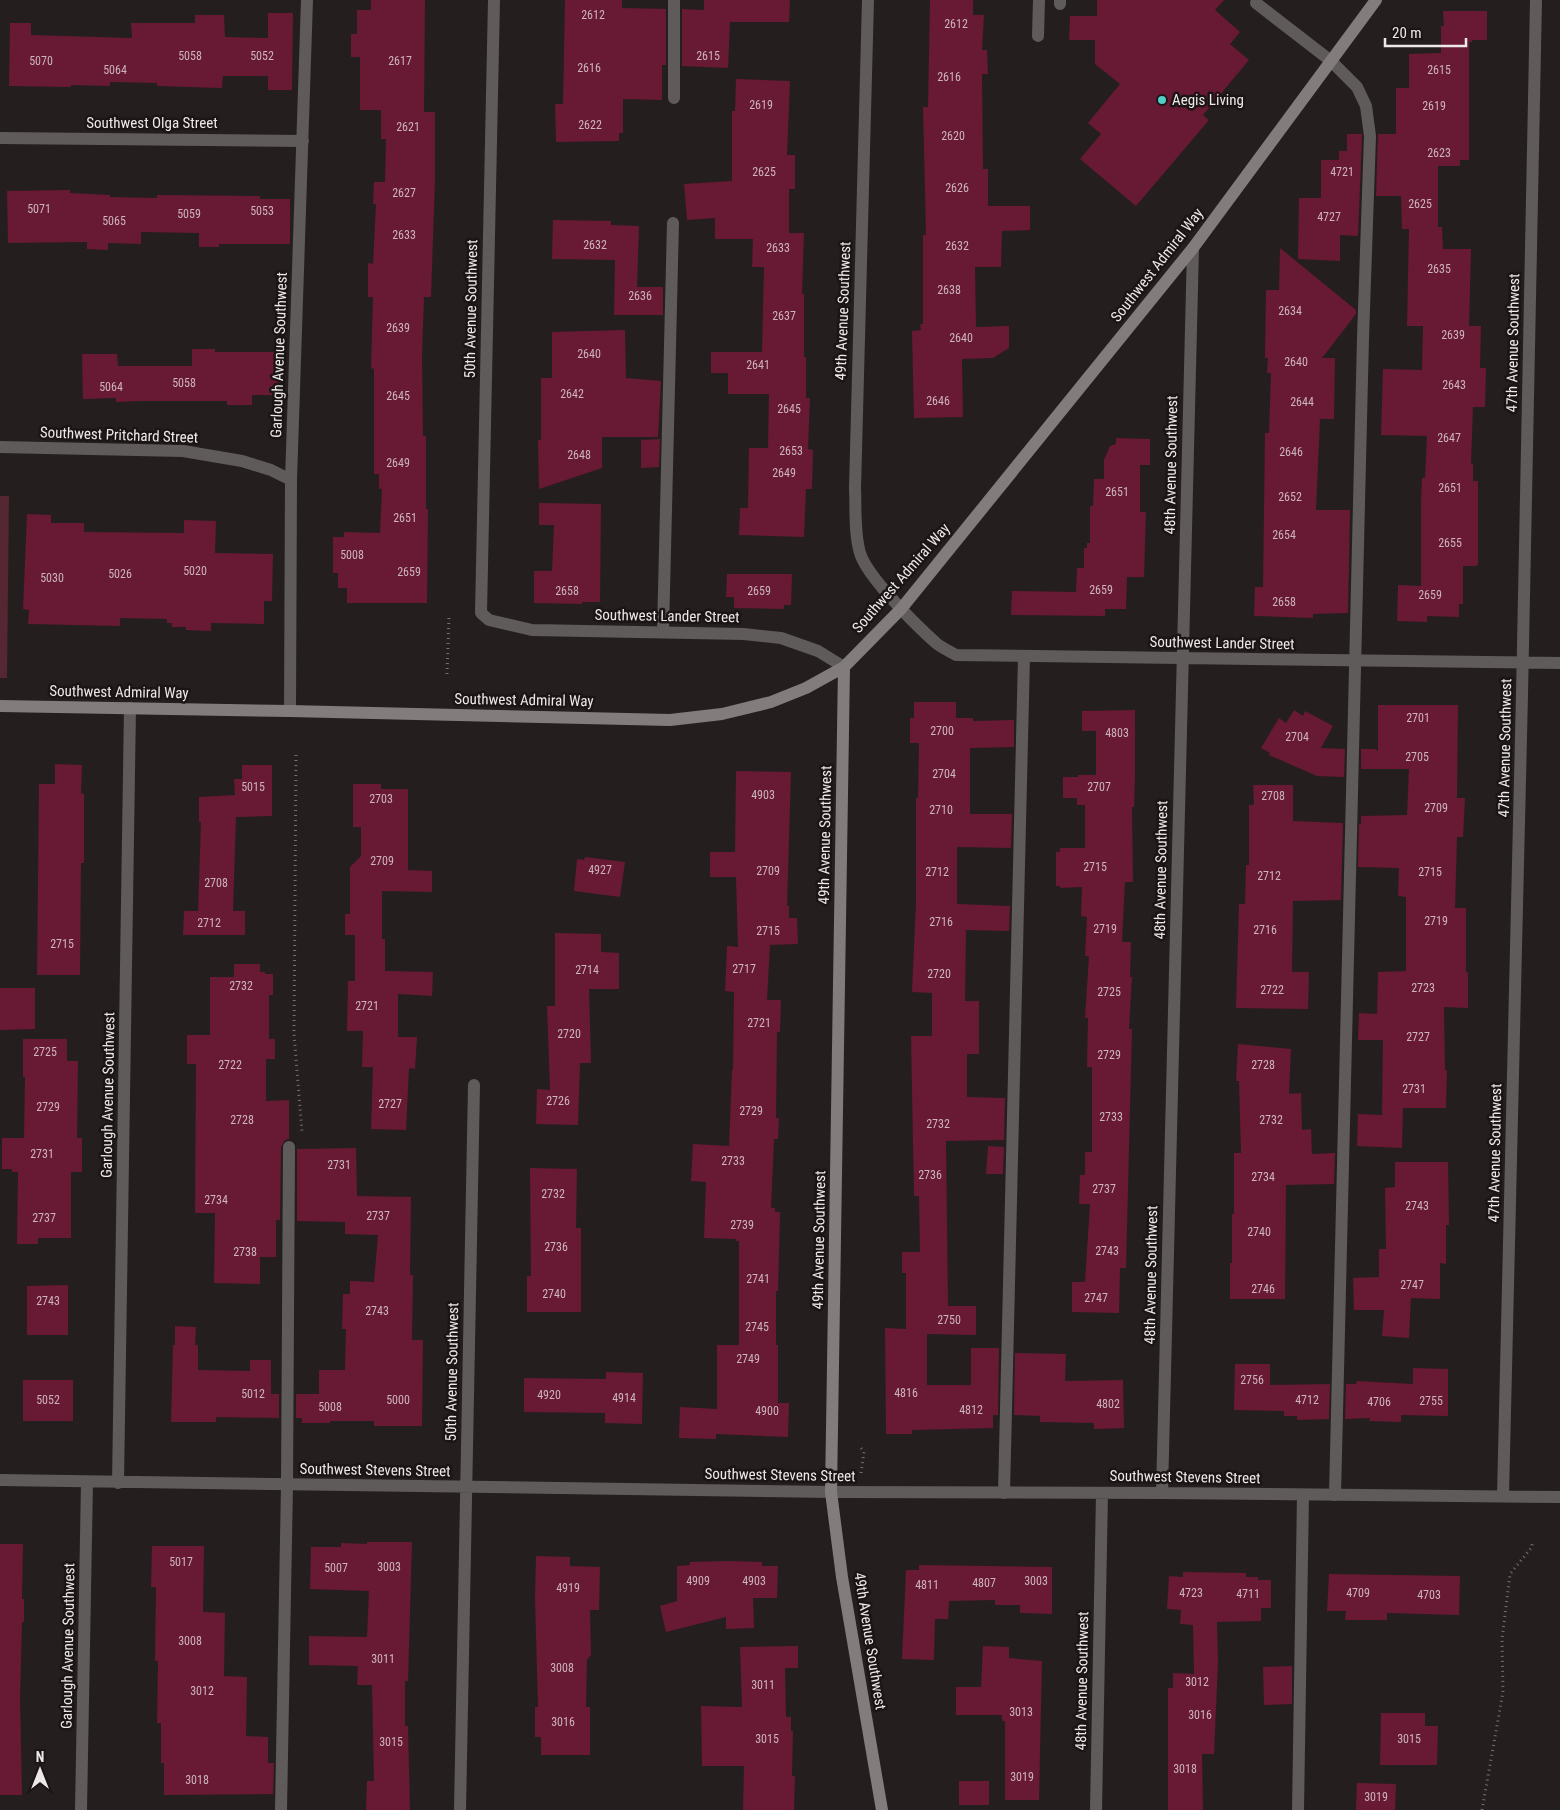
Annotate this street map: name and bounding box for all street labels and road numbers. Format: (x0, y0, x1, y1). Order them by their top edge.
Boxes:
street label: Southwest Olga Street (86, 114, 218, 132)
street label: Southwest Admiral Way (1107, 205, 1207, 325)
street label: 50th Avenue Southwest (461, 239, 481, 379)
street label: 49th Avenue Southwest (832, 241, 854, 381)
street label: Garlough Avenue Southwest (267, 272, 291, 438)
street label: 47th Avenue Southwest (1503, 273, 1523, 413)
street label: 48th Avenue Southwest (1161, 395, 1181, 535)
street label: Southwest Pritchard Street (40, 423, 198, 447)
street label: Southwest Admiral Way (848, 519, 954, 637)
street label: Southwest Lander Street (594, 606, 740, 626)
street label: Southwest Lander Street (1149, 633, 1295, 653)
street label: 47th Avenue Southwest (1495, 678, 1515, 818)
street label: Southwest Admiral Way (49, 682, 189, 702)
street label: Southwest Admiral Way (454, 690, 594, 710)
street label: 49th Avenue Southwest (815, 765, 835, 905)
street label: 48th Avenue Southwest (1151, 800, 1171, 940)
street label: Garlough Avenue Southwest (98, 1012, 118, 1178)
street label: 47th Avenue Southwest (1485, 1083, 1505, 1223)
street label: 49th Avenue Southwest (809, 1170, 829, 1310)
street label: 48th Avenue Southwest (1141, 1205, 1161, 1345)
street label: 50th Avenue Southwest (442, 1302, 462, 1442)
street label: Southwest Stevens Street (299, 1460, 451, 1480)
street label: Southwest Stevens Street (704, 1465, 856, 1485)
street label: Southwest Stevens Street (1109, 1467, 1261, 1487)
street label: Garlough Avenue Southwest (58, 1563, 78, 1729)
street label: 49th Avenue Southwest (850, 1571, 890, 1711)
street label: 48th Avenue Southwest (1072, 1611, 1092, 1751)

